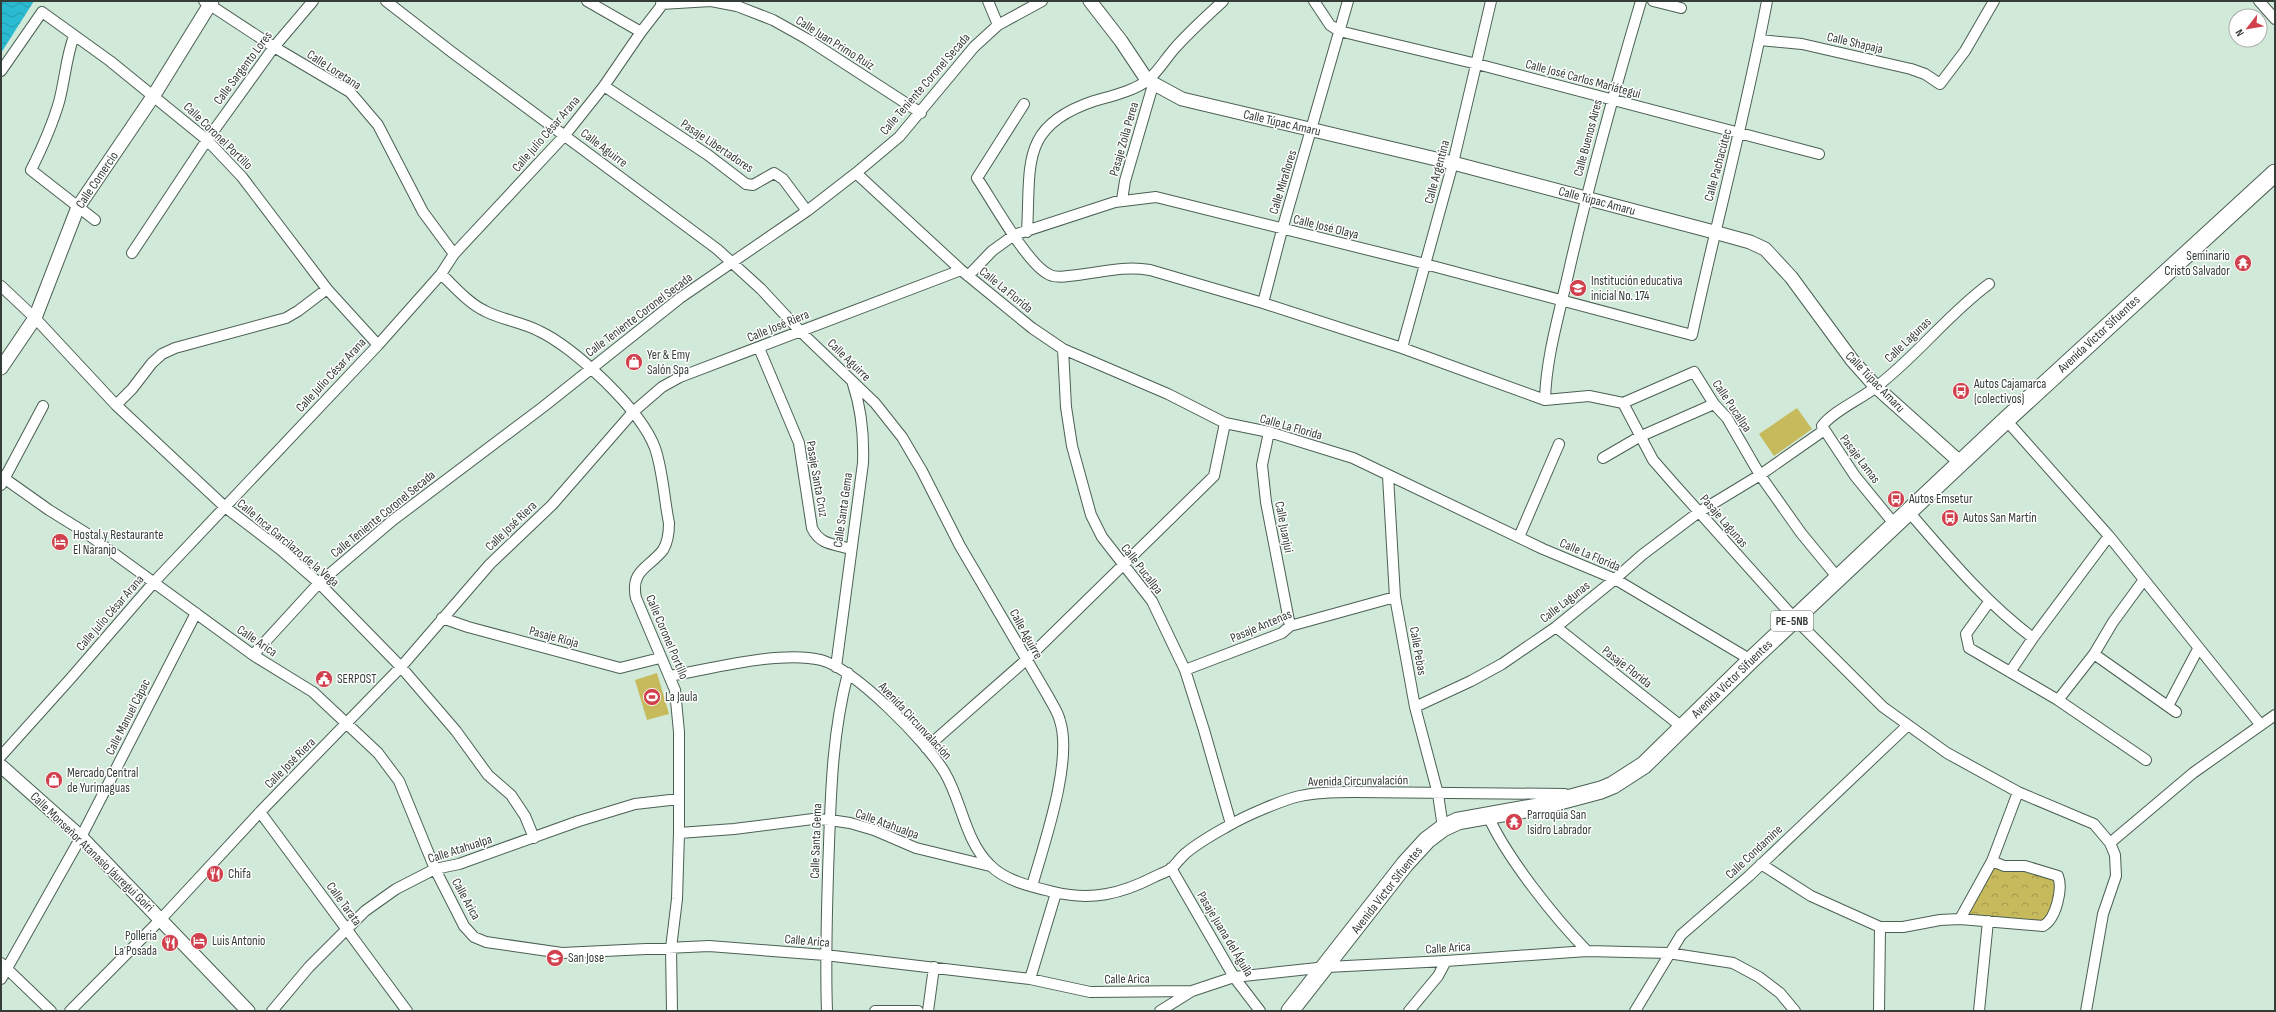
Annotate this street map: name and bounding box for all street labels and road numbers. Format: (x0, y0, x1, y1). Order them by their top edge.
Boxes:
street label: Calle Juan Primo Ruiz (793, 12, 878, 74)
street label: Calle Sargento Lores (210, 28, 276, 108)
street label: Calle Shapaja (1825, 29, 1885, 57)
street label: Calle Teniente Coronel Secada (876, 30, 974, 138)
street label: Calle Loretana (304, 47, 364, 93)
street label: Calle José Carlos Mariátegui (1524, 56, 1642, 102)
street label: Calle Julio César Arana (509, 93, 583, 175)
street label: Calle Buenos Aires (1570, 98, 1606, 178)
street label: Calle Coronel Portillo (180, 99, 256, 173)
street label: Pasaje Zoila Perea (1106, 100, 1142, 178)
street label: Calle Túpac Amaru (1242, 106, 1322, 140)
street label: Pasaje Libertadores (678, 116, 757, 176)
street label: Calle Aguirre (577, 125, 631, 171)
street label: Calle Pachacútec (1701, 127, 1735, 203)
street label: Calle Argentina (1421, 138, 1453, 206)
street label: Calle Miraflores (1266, 148, 1300, 216)
street label: Calle Comercio (72, 149, 122, 211)
street label: Calle Túpac Amaru (1557, 183, 1637, 219)
street label: Calle José Olaya (1292, 211, 1360, 243)
street label: Calle La Florida (976, 264, 1036, 316)
street label: Calle Teniente Coronel Secada (582, 270, 696, 360)
street label: Avenida Victor Sifuentes (2054, 292, 2144, 377)
street label: Calle José Riera (745, 306, 811, 346)
street label: Calle Lagunas (1881, 314, 1935, 366)
street label: Calle Julio César Arana (293, 335, 369, 415)
street label: Calle Aguirre (824, 335, 874, 385)
street label: Calle Túpac Amaru (1842, 348, 1908, 416)
street label: Calle Pucallpa (1709, 377, 1755, 435)
street label: Calle La Florida (1258, 410, 1324, 444)
street label: Pasaje Lamas (1836, 431, 1884, 487)
street label: Pasaje Santa Cruz (802, 440, 832, 519)
street label: Calle Teniente Coronel Secada (327, 467, 439, 561)
street label: Calle Santa Gema (830, 471, 856, 549)
street label: Pasaje Lagunas (1697, 491, 1752, 551)
street label: Calle Inca Garcilazo de la Vega (234, 496, 342, 590)
street label: Calle José Riera (482, 498, 540, 554)
street label: Calle Juanjui (1271, 500, 1297, 554)
street label: Calle La Florida (1557, 535, 1623, 575)
street label: Calle Pucallpa (1117, 541, 1167, 597)
street label: Calle Julio César Arana (73, 572, 147, 654)
street label: Calle Lagunas (1537, 577, 1593, 626)
street label: Calle Coronel Portillo (642, 592, 692, 682)
street label: Calle Aguirre (1006, 606, 1046, 662)
street label: Pasaje Antenas (1228, 606, 1295, 646)
road number: PE-5NB (1771, 611, 1813, 631)
street label: Calle Arica (234, 622, 280, 660)
street label: Pasaje Rioja (527, 623, 581, 651)
street label: Calle Pebas (1406, 625, 1430, 677)
street label: Avenida Victor Sifuentes (1687, 636, 1776, 722)
street label: Pasaje Florida (1599, 643, 1655, 691)
street label: Calle Manuel Cápac (102, 676, 154, 758)
street label: Avenida Circunvalación (874, 678, 955, 763)
street label: Calle José Riera (261, 734, 319, 792)
street label: Avenida Circunvalación (1307, 772, 1408, 790)
street label: Calle Monseñor Atanasio Jáuregui Goiri (27, 789, 157, 915)
street label: Calle Santa Gema (807, 803, 825, 879)
street label: Calle Atahualpa (853, 805, 921, 843)
street label: Calle Condamine (1722, 821, 1786, 883)
street label: Calle Atahualpa (426, 831, 494, 867)
street label: Avenida Victor Sifuentes (1347, 843, 1426, 938)
street label: Calle Arica (448, 875, 484, 923)
street label: Calle Tarata (323, 879, 365, 929)
street label: Pasaje Juana del Águila (1193, 888, 1257, 980)
street label: Calle Arica (784, 931, 830, 951)
street label: Calle Arica (1425, 938, 1471, 958)
street label: Calle Arica (1104, 971, 1150, 987)

